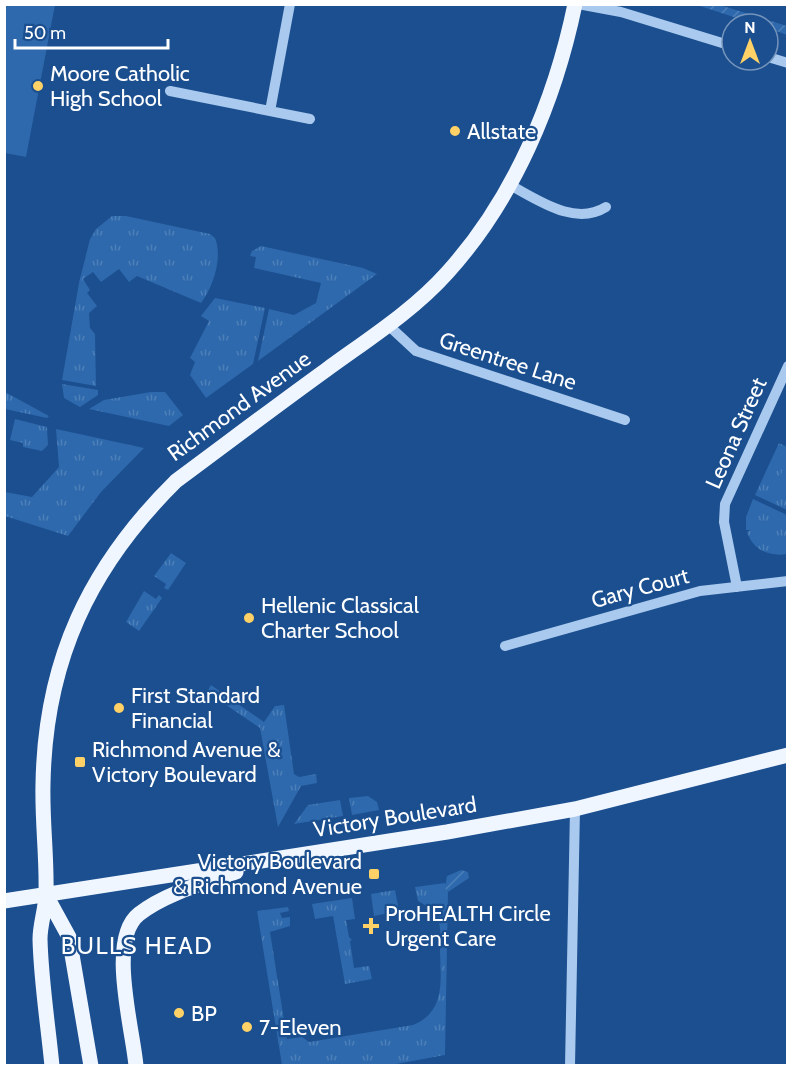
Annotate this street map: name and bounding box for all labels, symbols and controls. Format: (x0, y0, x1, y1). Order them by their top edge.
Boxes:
scale bar (15, 12, 168, 50)
north arrow (720, 12, 780, 72)
text: N (744, 18, 756, 37)
text: 50 m (24, 22, 66, 44)
place label: Moore Catholic High School (50, 60, 190, 112)
marker: Moore Catholic High School (31, 79, 45, 93)
place label: Allstate (467, 118, 536, 145)
marker: Allstate (448, 124, 462, 138)
street label: Greentree Lane (436, 326, 580, 396)
street label: Richmond Avenue (162, 345, 316, 467)
street label: Leona Street (700, 373, 773, 493)
street label: Gary Court (588, 562, 692, 614)
place label: Hellenic Classical Charter School (261, 592, 420, 644)
marker: Hellenic Classical Charter School (242, 611, 256, 625)
place label: First Standard Financial (131, 682, 260, 734)
marker: First Standard Financial (112, 701, 126, 715)
place label: Richmond Avenue & Victory Boulevard (92, 736, 281, 788)
marker: Richmond Avenue & Victory Boulevard (73, 755, 87, 769)
street label: Victory Boulevard (312, 791, 478, 843)
place label: Victory Boulevard & Richmond Avenue (173, 848, 362, 900)
marker: Victory Boulevard & Richmond Avenue (367, 867, 381, 881)
place label: ProHEALTH Circle Urgent Care (385, 900, 551, 952)
marker: ProHEALTH Circle Urgent Care (362, 917, 380, 935)
district label: BULLS HEAD (61, 931, 213, 960)
place label: BP (191, 1000, 217, 1027)
marker: BP (172, 1006, 186, 1020)
place label: 7-Eleven (259, 1014, 342, 1041)
marker: 7-Eleven (240, 1020, 254, 1034)

